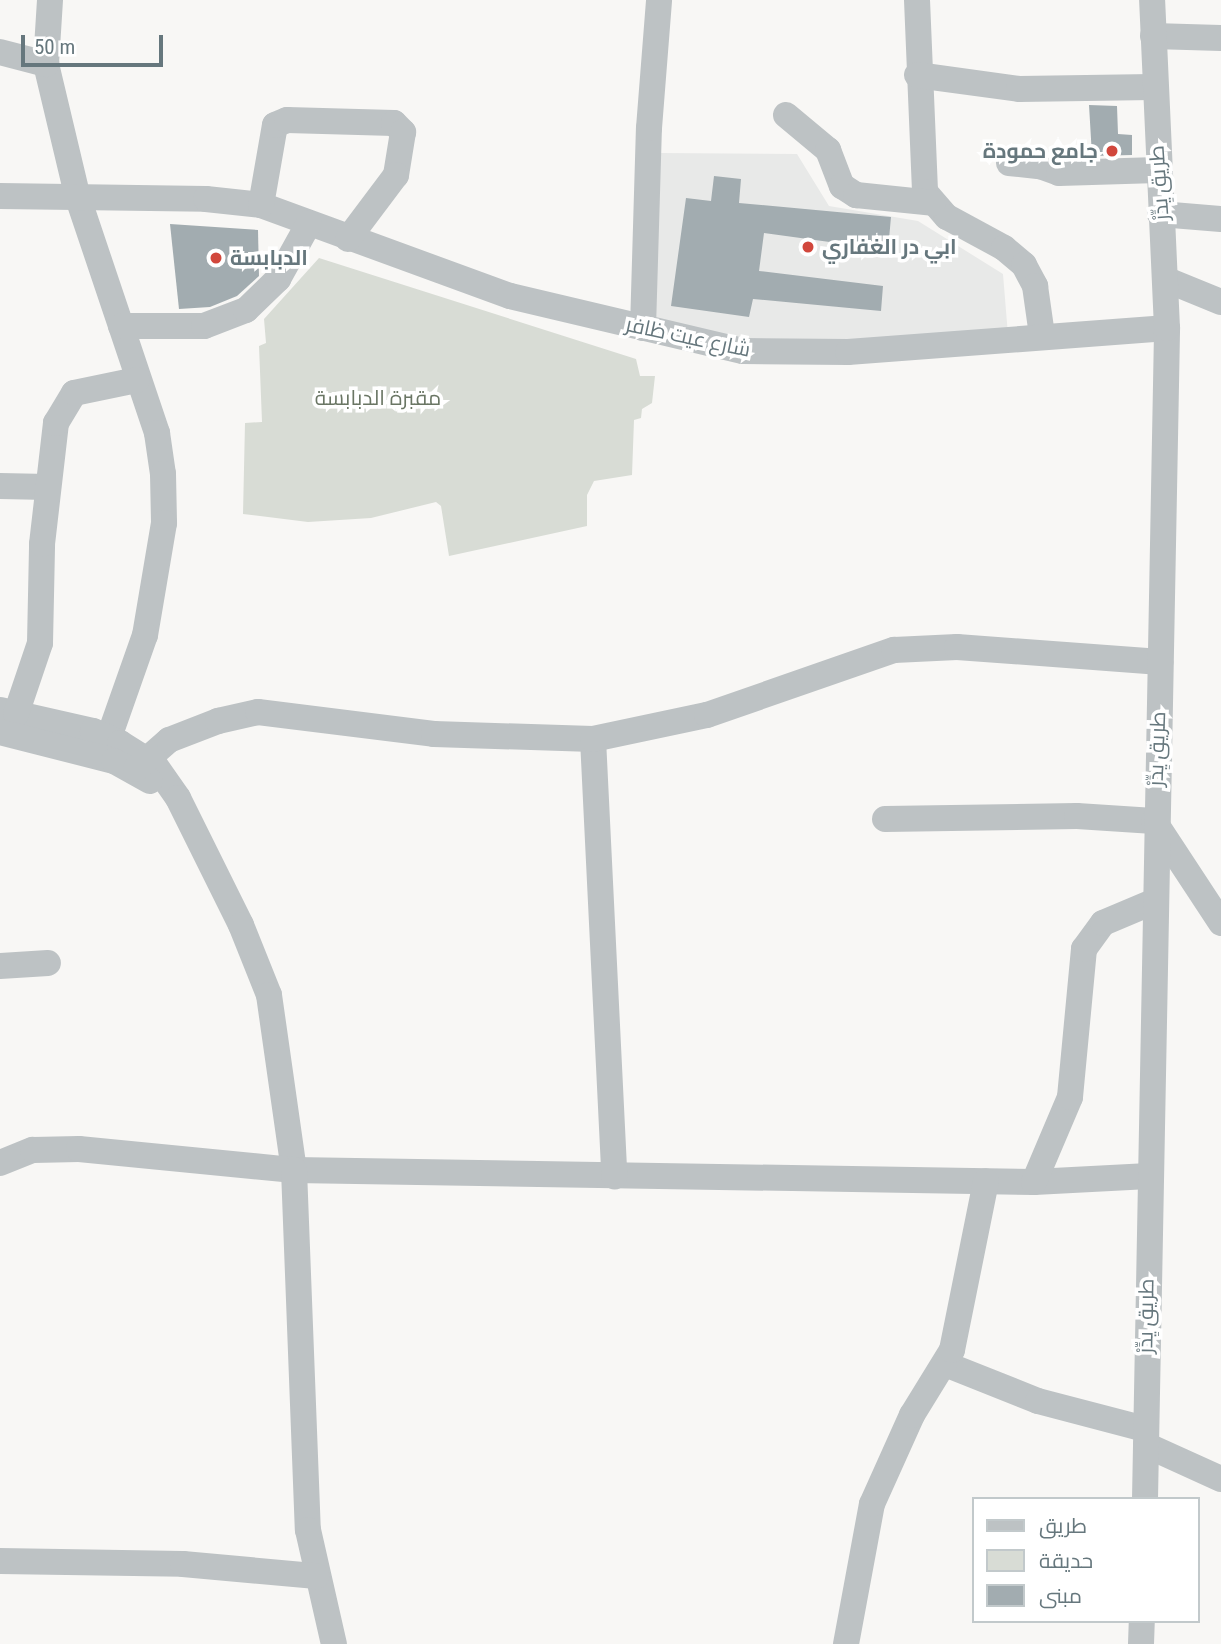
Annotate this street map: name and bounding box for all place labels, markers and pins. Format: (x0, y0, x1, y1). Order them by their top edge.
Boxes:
place label: جامع حمودة (983, 138, 1098, 164)
marker: جامع حمودة (1104, 143, 1120, 159)
place label: ابي در الغفاري (822, 234, 957, 260)
marker: ابي در الغفاري (800, 239, 816, 255)
place label: الدبابسة (230, 245, 308, 271)
marker: الدبابسة (208, 250, 224, 266)

